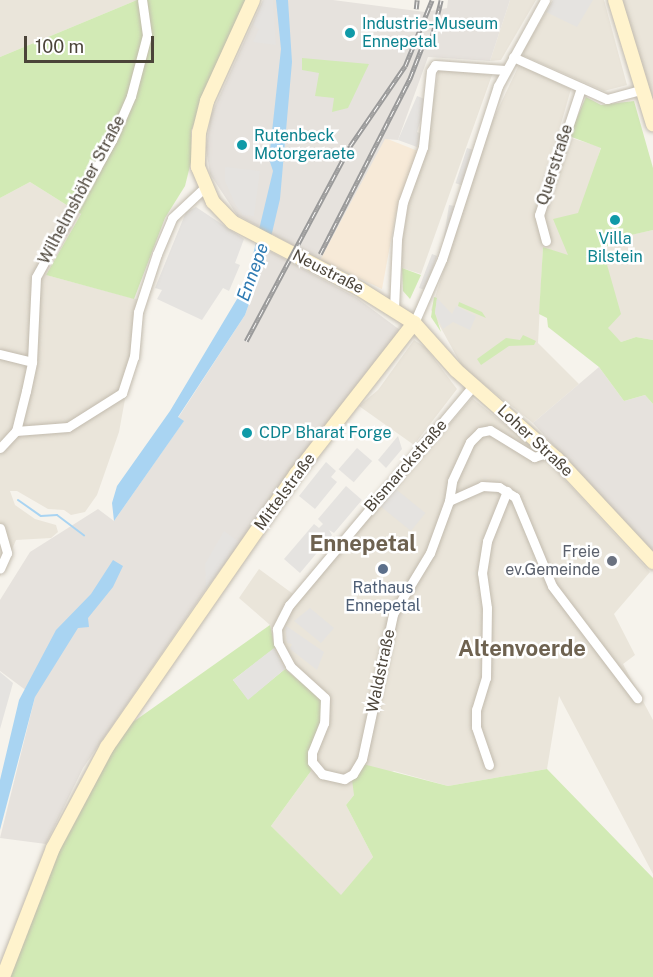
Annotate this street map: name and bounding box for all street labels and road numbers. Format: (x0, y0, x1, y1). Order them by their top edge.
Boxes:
street label: Wilhelmshöher Straße (35, 112, 129, 268)
street label: Querstraße (533, 122, 577, 208)
street label: Neustraße (289, 246, 367, 298)
street label: Loher Straße (493, 401, 577, 481)
street label: Bismarckstraße (361, 416, 451, 516)
street label: Mittelstraße (251, 450, 319, 534)
street label: Waldstraße (363, 628, 399, 714)

